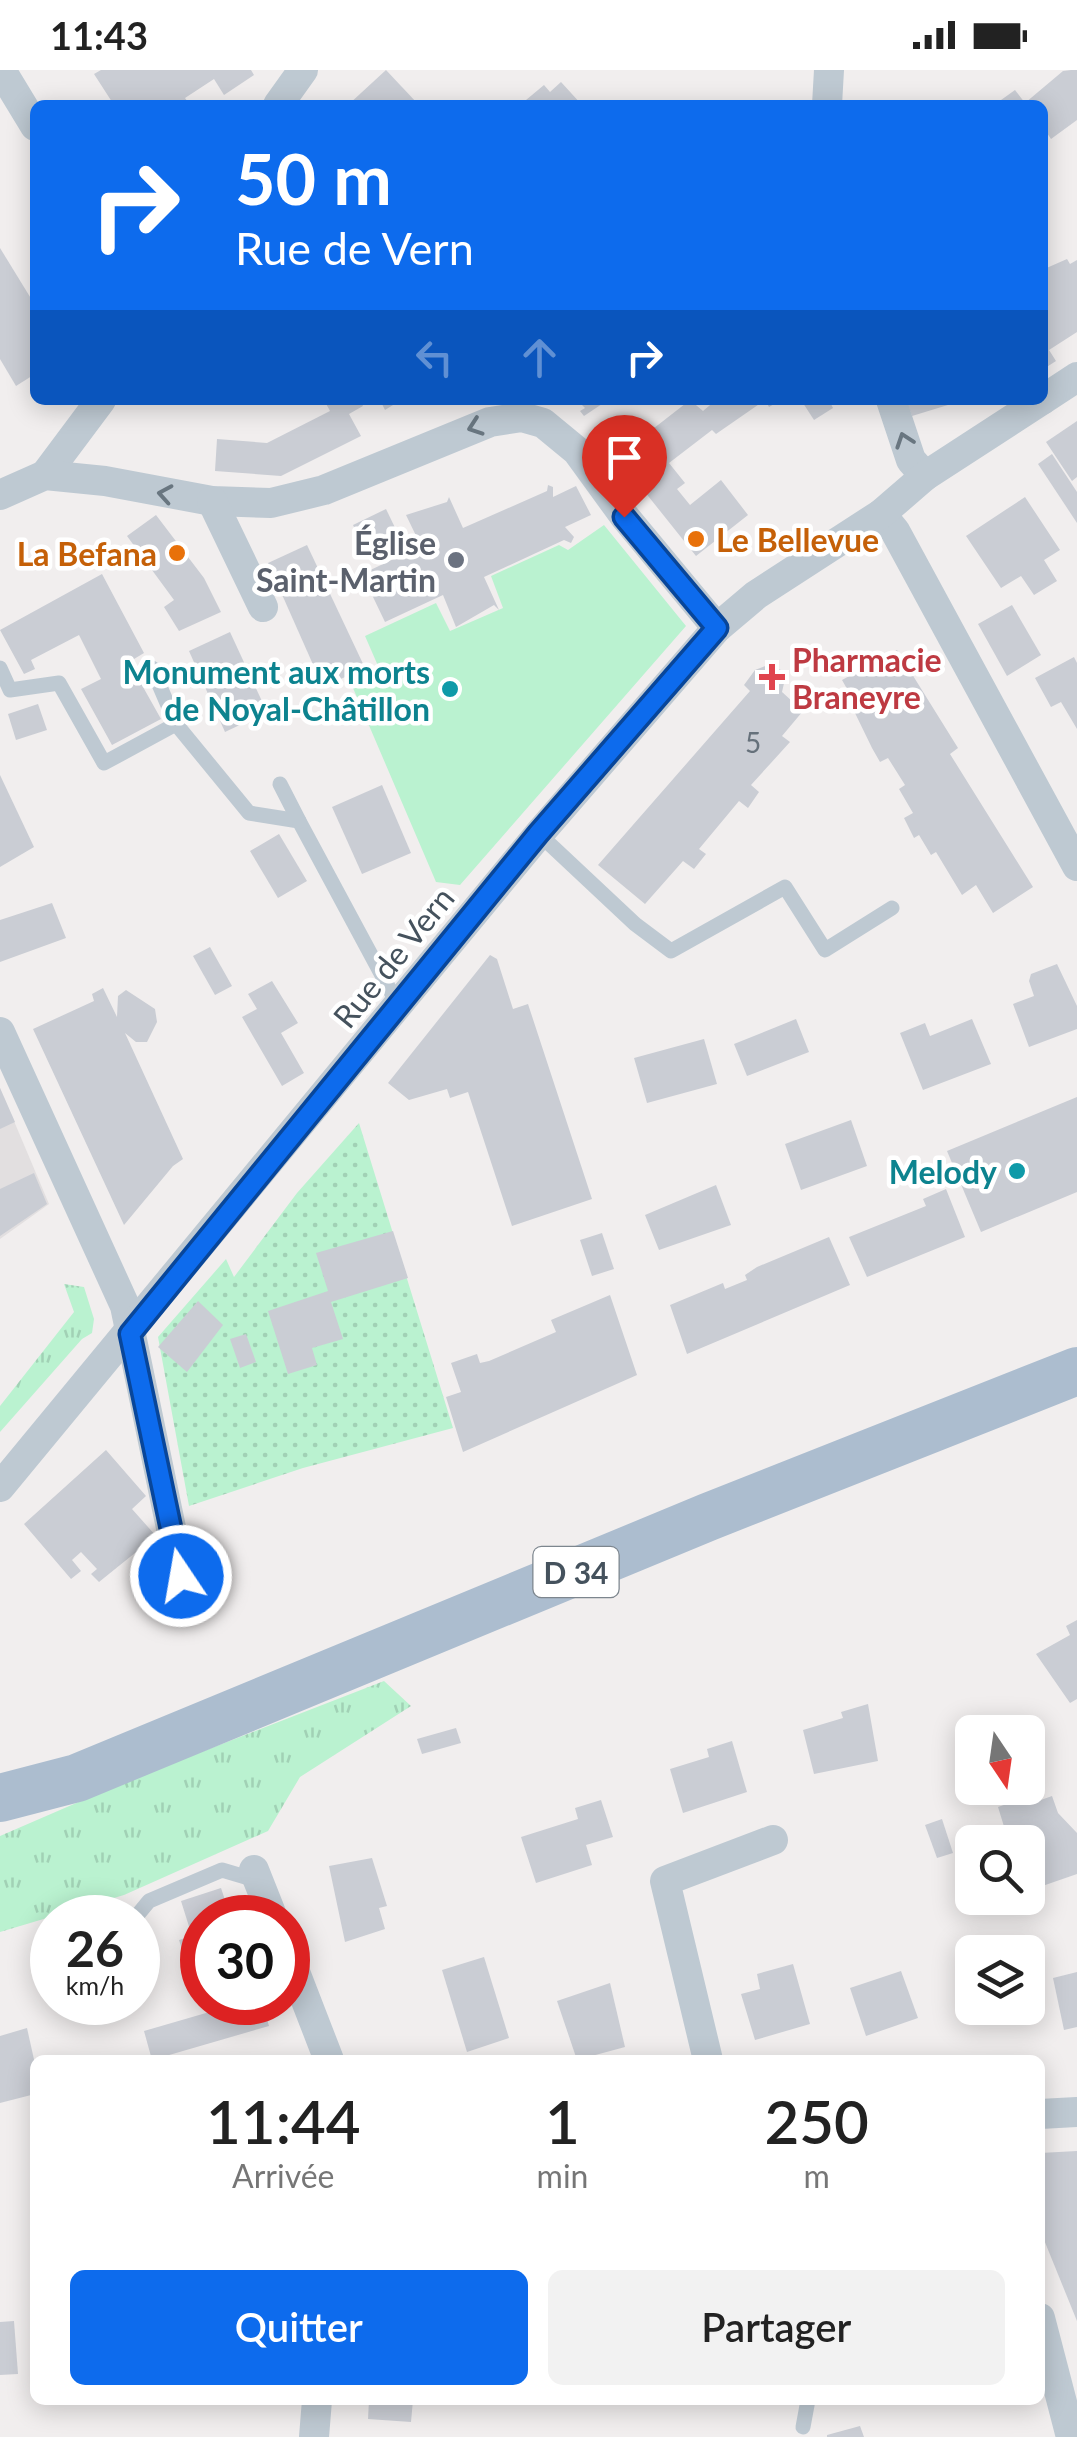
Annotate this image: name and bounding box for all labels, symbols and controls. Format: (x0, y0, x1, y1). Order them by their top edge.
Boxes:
text: 11:43 (50, 12, 148, 58)
text: 50 m (235, 136, 392, 220)
icon: right (70, 140, 200, 270)
text: Rue de Vern (235, 221, 474, 275)
icon: left (407, 330, 462, 385)
icon: ahead (512, 330, 567, 385)
icon: right (617, 330, 672, 385)
one-way arrow (468, 415, 485, 436)
pin (582, 415, 667, 518)
icon: arrive (597, 430, 652, 485)
one-way arrow (896, 432, 916, 449)
one-way arrow (157, 484, 174, 505)
place label: Le Bellevue (716, 520, 879, 559)
place label: Église Saint-Martin (256, 523, 436, 599)
marker: Le Bellevue (685, 528, 707, 550)
place label: La Befana (17, 534, 157, 573)
marker: La Befana (166, 542, 188, 564)
marker: Église Saint-Martin (445, 549, 467, 571)
place label: Pharmacie Braneyre (792, 640, 942, 716)
place label: Monument aux morts de Noyal-Châtillon (123, 652, 430, 728)
marker: Pharmacie Braneyre (761, 666, 783, 688)
marker: Monument aux morts de Noyal-Châtillon (439, 678, 461, 700)
house number: 5 (745, 725, 761, 759)
street label: Rue de Vern (324, 879, 462, 1035)
place label: Melody (889, 1152, 997, 1191)
marker: Melody (1006, 1160, 1028, 1182)
position arrow (129, 1524, 233, 1628)
road number: D 34 (534, 1547, 618, 1597)
north arrow (955, 1715, 1045, 1805)
map controls (955, 1715, 1045, 2025)
button: search (955, 1825, 1045, 1915)
speed limit sign: 30 (180, 1895, 310, 2025)
text: 26 (66, 1918, 124, 1978)
button: layers (955, 1935, 1045, 2025)
text: km/h (66, 1970, 124, 2000)
text: 11:44 (206, 2085, 361, 2157)
text: 1 (545, 2085, 580, 2157)
text: 250 (765, 2085, 869, 2157)
text: Arrivée (232, 2156, 335, 2195)
text: min (537, 2156, 588, 2195)
text: m (804, 2156, 830, 2195)
button: Quitter (70, 2270, 528, 2385)
button: Partager (548, 2270, 1005, 2385)

